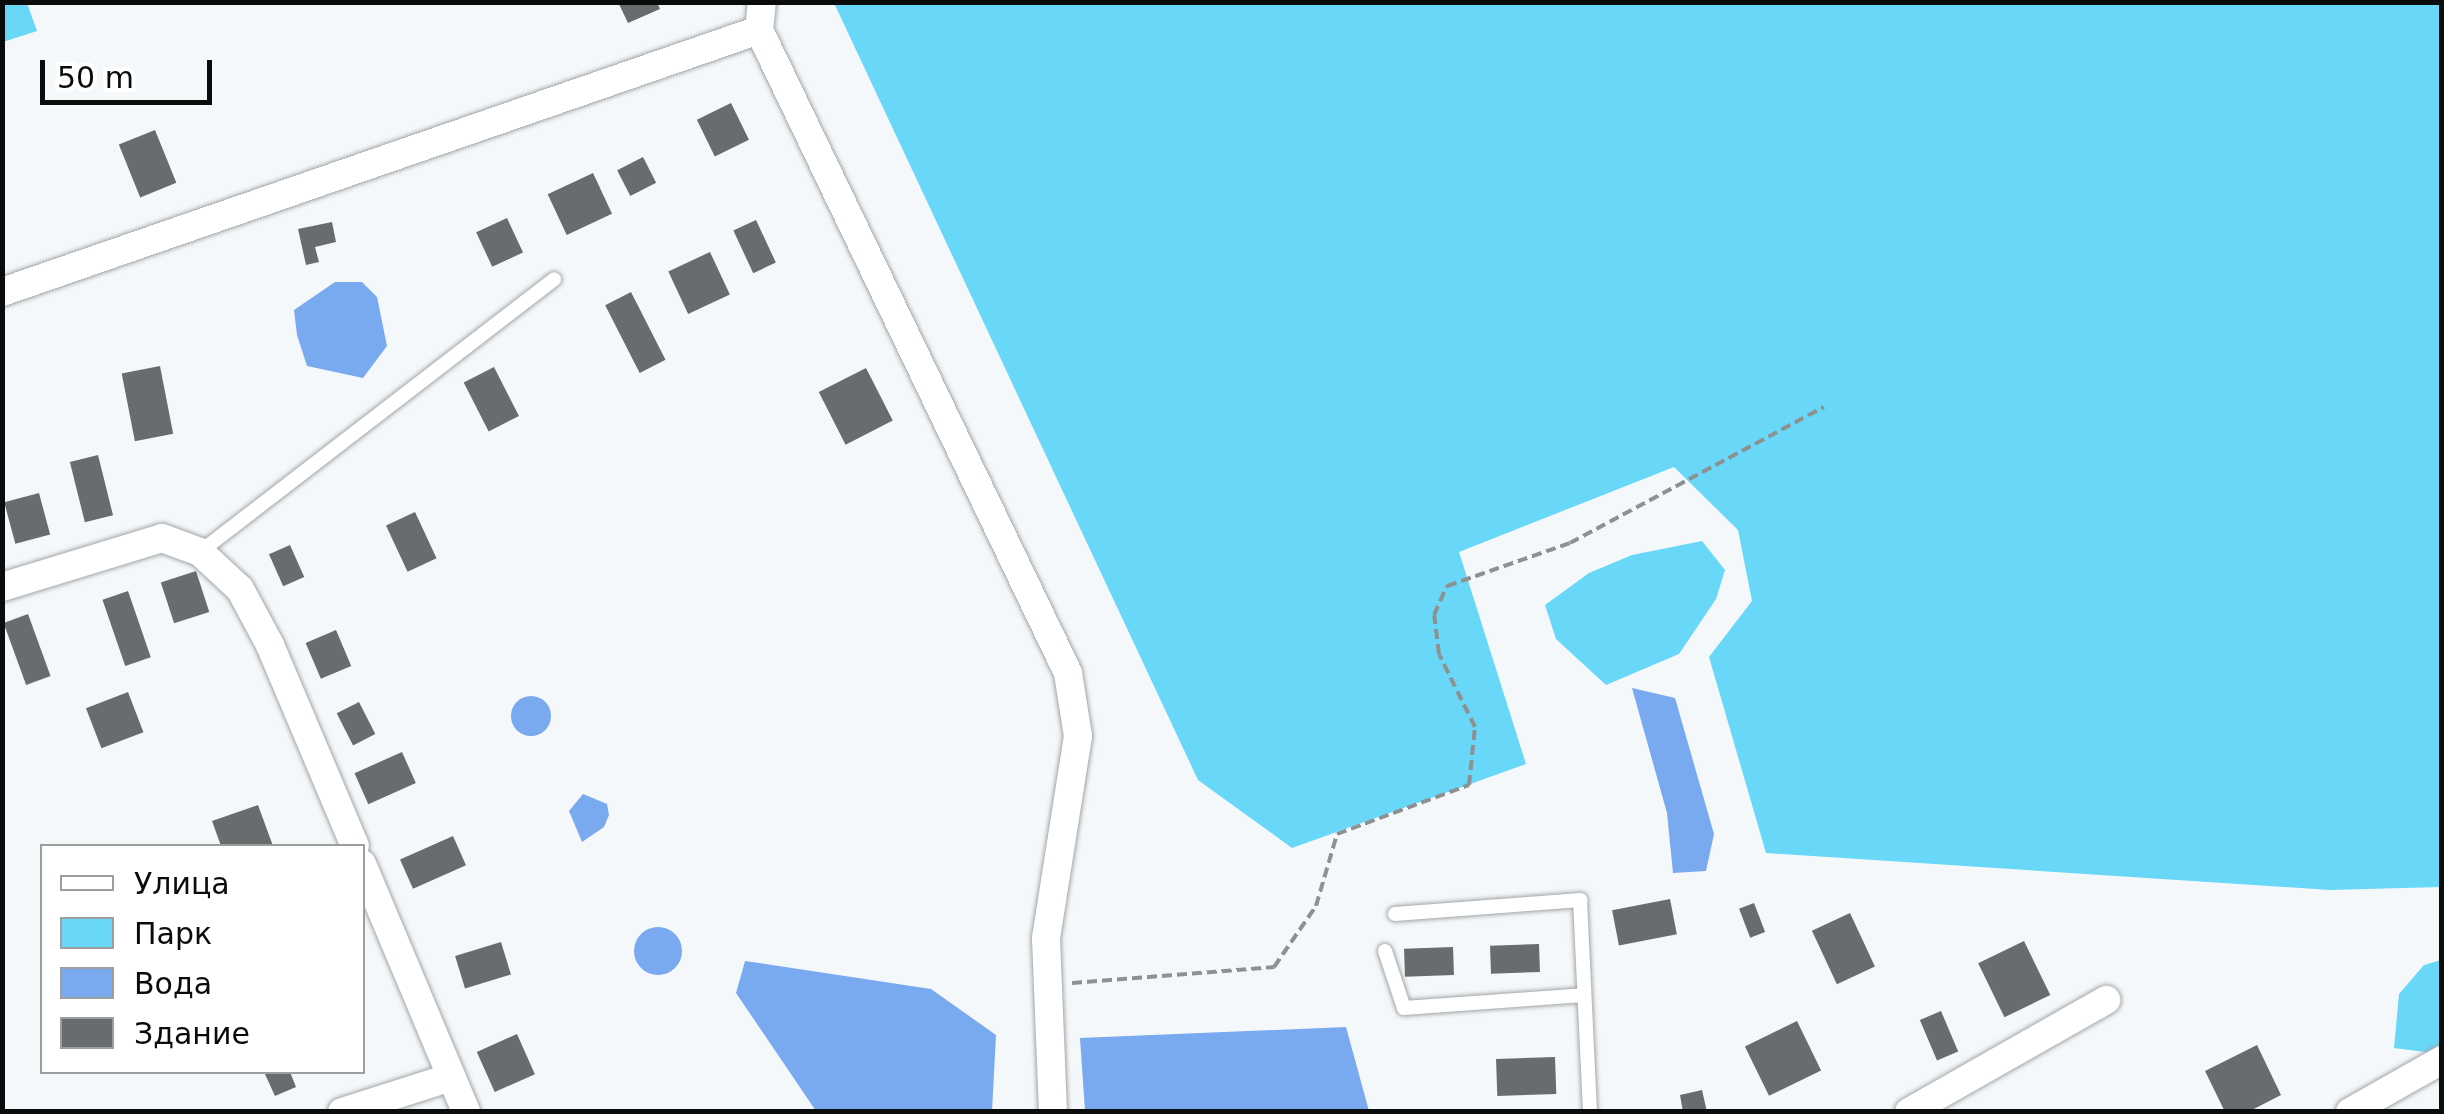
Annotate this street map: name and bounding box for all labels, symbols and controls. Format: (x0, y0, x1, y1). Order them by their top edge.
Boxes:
scale bar (45, 40, 218, 102)
text: 50 m (57, 60, 134, 95)
legend (40, 844, 365, 1074)
text: Улица (134, 866, 230, 901)
text: Парк (134, 916, 212, 951)
text: Вода (134, 966, 212, 1001)
text: Здание (134, 1016, 250, 1051)

